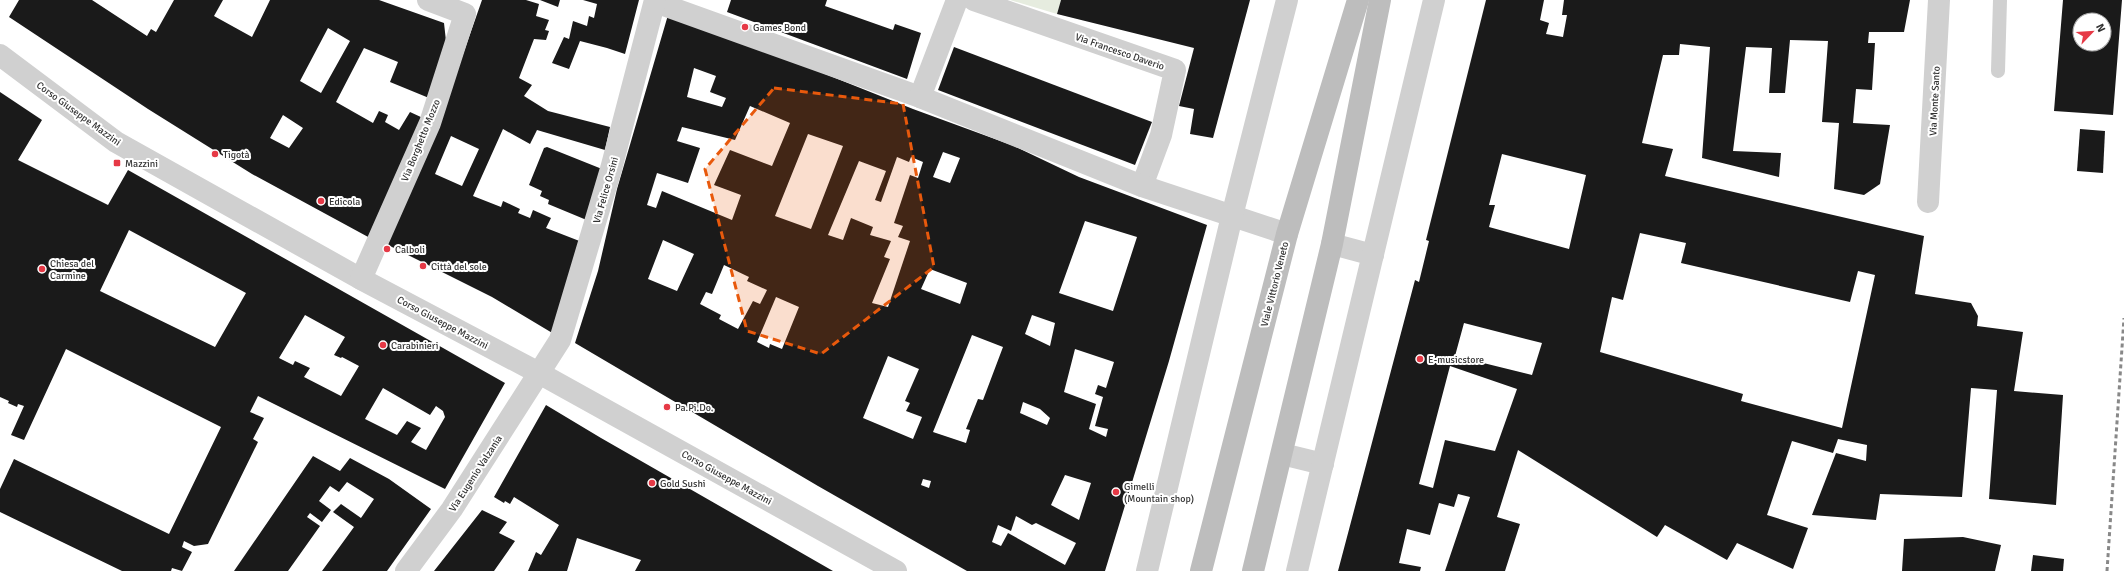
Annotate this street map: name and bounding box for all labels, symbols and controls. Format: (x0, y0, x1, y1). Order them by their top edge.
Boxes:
north arrow (2072, 12, 2112, 52)
marker: Games Bond (740, 22, 750, 32)
place label: Games Bond (753, 22, 806, 34)
text: N (2093, 22, 2108, 34)
street label: Via Francesco Daverio (1074, 31, 1166, 73)
street label: Via Monte Santo (1927, 66, 1943, 136)
street label: Corso Giuseppe Mazzini (34, 79, 123, 148)
street label: Via Borghetto Mozzo (399, 97, 443, 183)
marker: Tigotà (210, 149, 220, 159)
place label: Tigotà (223, 149, 250, 161)
street label: Via Felice Orsini (591, 156, 621, 225)
marker: Mazzini (112, 158, 122, 168)
place label: Mazzini (125, 158, 158, 170)
marker: Edicola (316, 196, 326, 206)
place label: Edicola (329, 196, 360, 208)
street label: Viale Vittorio Veneto (1259, 240, 1291, 328)
marker: Calboli (382, 244, 392, 254)
place label: Calboli (395, 244, 425, 256)
place label: Chiesa del Carmine (50, 258, 94, 282)
marker: Città del sole (418, 261, 428, 271)
place label: Città del sole (431, 261, 487, 273)
marker: Chiesa del Carmine (37, 264, 47, 274)
street label: Corso Giuseppe Mazzini (395, 294, 490, 352)
marker: Carabinieri (378, 340, 388, 350)
place label: Carabinieri (391, 340, 438, 352)
marker: E-musicstore (1415, 354, 1425, 364)
place label: E-musicstore (1428, 354, 1484, 366)
marker: Pa.Pi.Do. (662, 402, 672, 412)
place label: Pa.Pi.Do. (675, 402, 714, 414)
street label: Via Eugenio Valzania (447, 433, 505, 514)
street label: Corso Giuseppe Mazzini (679, 448, 774, 508)
marker: Gold Sushi (647, 478, 657, 488)
place label: Gold Sushi (660, 478, 706, 490)
place label: Gimelli (Mountain shop) (1124, 481, 1194, 505)
marker: Gimelli (Mountain shop) (1111, 487, 1121, 497)

